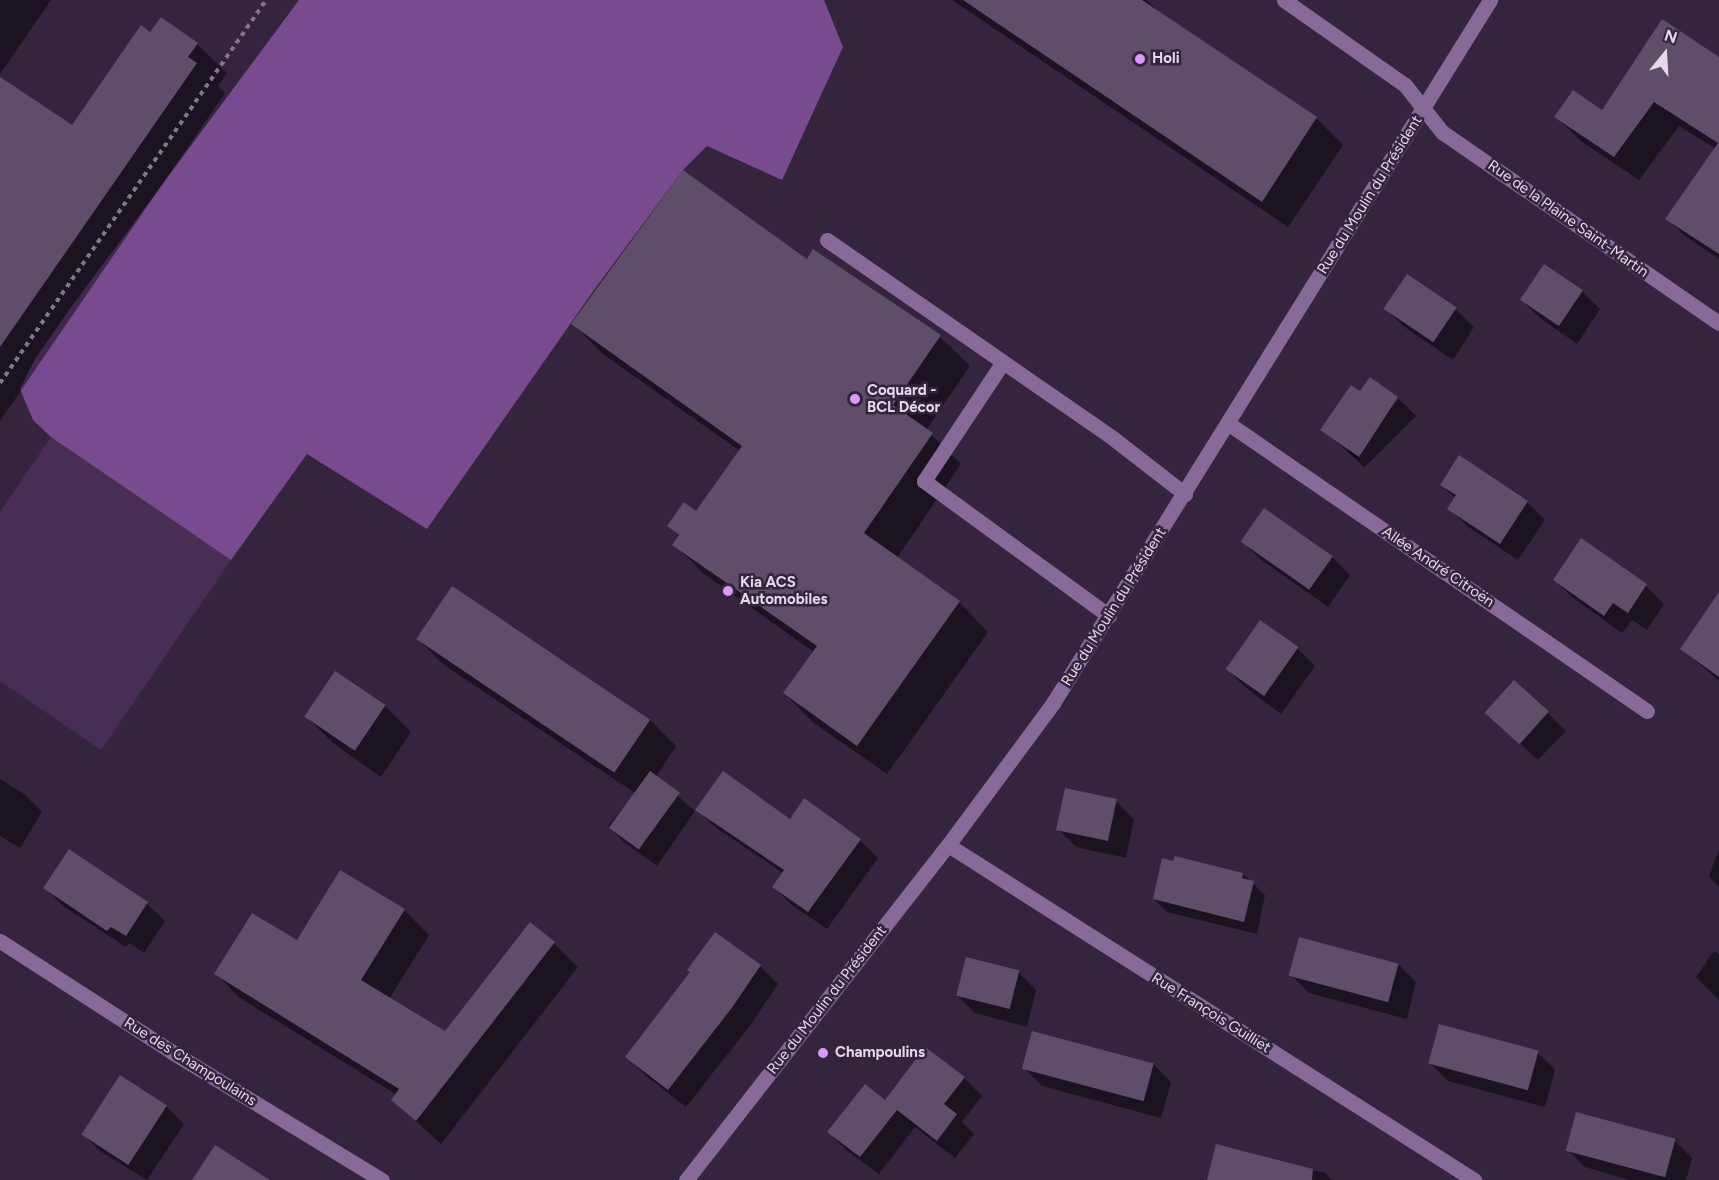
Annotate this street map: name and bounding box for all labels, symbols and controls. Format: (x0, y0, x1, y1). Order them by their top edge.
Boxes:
north arrow (1635, 24, 1695, 84)
text: N (1662, 25, 1680, 47)
place label: Holi (1152, 50, 1180, 68)
marker: Holi (1133, 52, 1147, 66)
street label: Rue du Moulin du Président (1314, 112, 1426, 278)
street label: Rue de la Plaine Saint-Martin (1484, 157, 1652, 281)
place label: Coquard - BCL Décor (867, 381, 940, 416)
marker: Coquard - BCL Décor (848, 392, 862, 406)
street label: Allée André Citroën (1378, 523, 1498, 611)
street label: Rue du Moulin du Président (1058, 524, 1170, 690)
place label: Kia ACS Automobiles (740, 573, 827, 608)
marker: Kia ACS Automobiles (721, 584, 735, 598)
street label: Rue du Moulin du Président (763, 922, 891, 1078)
street label: Rue François Guilliet (1148, 969, 1274, 1057)
street label: Rue des Champoulains (121, 1014, 259, 1110)
place label: Champoulins (835, 1044, 925, 1062)
marker: Champoulins (816, 1046, 830, 1060)

